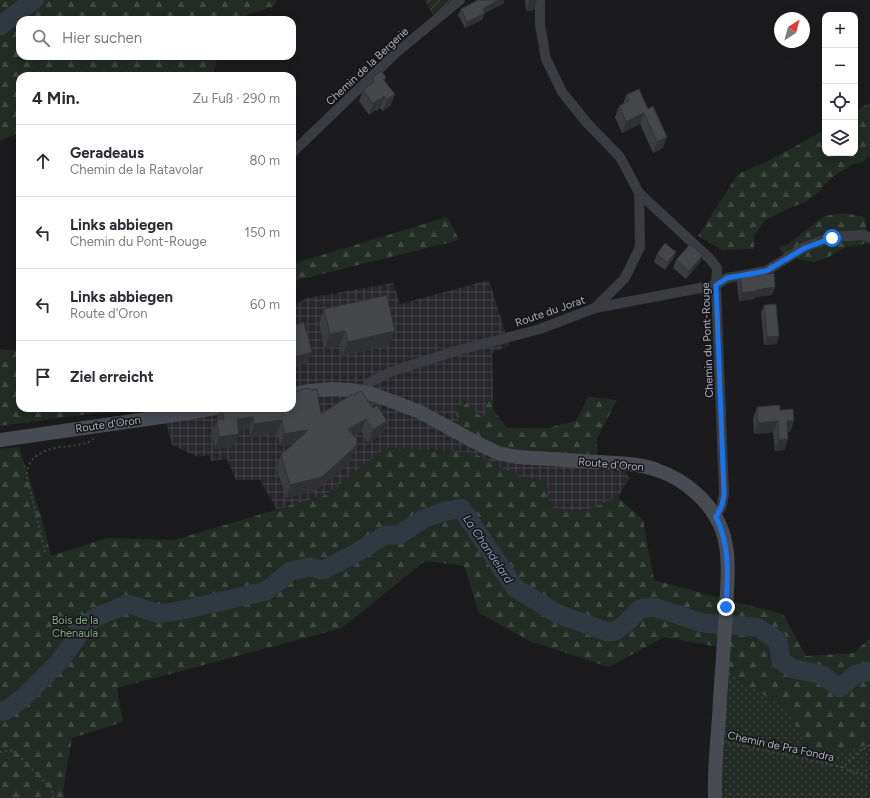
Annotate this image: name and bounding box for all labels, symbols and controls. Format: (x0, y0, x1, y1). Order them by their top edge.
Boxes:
north arrow (774, 12, 810, 48)
map controls (822, 12, 858, 156)
button: + (822, 12, 858, 48)
search box (16, 16, 296, 60)
street label: Chemin de la Bergerie (323, 25, 411, 108)
icon: search (30, 27, 52, 49)
text: Hier suchen (62, 29, 142, 47)
button: − (822, 48, 858, 84)
button: locate (822, 84, 858, 120)
text: 4 Min. (32, 88, 80, 108)
text: Zu Fuß · 290 m (193, 91, 280, 106)
button: layers (822, 120, 858, 156)
text: Geradeaus (70, 144, 144, 162)
icon: ahead (32, 150, 54, 172)
text: 80 m (249, 153, 280, 168)
text: Chemin de la Ratavolar (70, 162, 203, 177)
text: Links abbiegen (70, 216, 173, 234)
icon: left (32, 222, 54, 244)
text: 150 m (245, 225, 280, 240)
route start (823, 229, 841, 247)
text: Chemin du Pont-Rouge (70, 234, 207, 249)
street label: Chemin du Pont-Rouge (699, 282, 716, 398)
text: Links abbiegen (70, 288, 173, 306)
street label: Route du Jorat (513, 293, 587, 330)
icon: left (32, 294, 54, 316)
text: 60 m (250, 297, 280, 312)
text: Route d'Oron (70, 306, 148, 321)
icon: arrive (32, 366, 54, 388)
text: Ziel erreicht (70, 368, 154, 386)
street label: Route d'Oron (75, 413, 141, 436)
street label: Route d'Oron (578, 455, 644, 474)
water label: La Chandelard (460, 512, 517, 587)
route end (717, 598, 735, 616)
park label: Bois de la Chenaula (52, 614, 98, 640)
street label: Chemin de Pra Fondra (726, 729, 835, 764)

